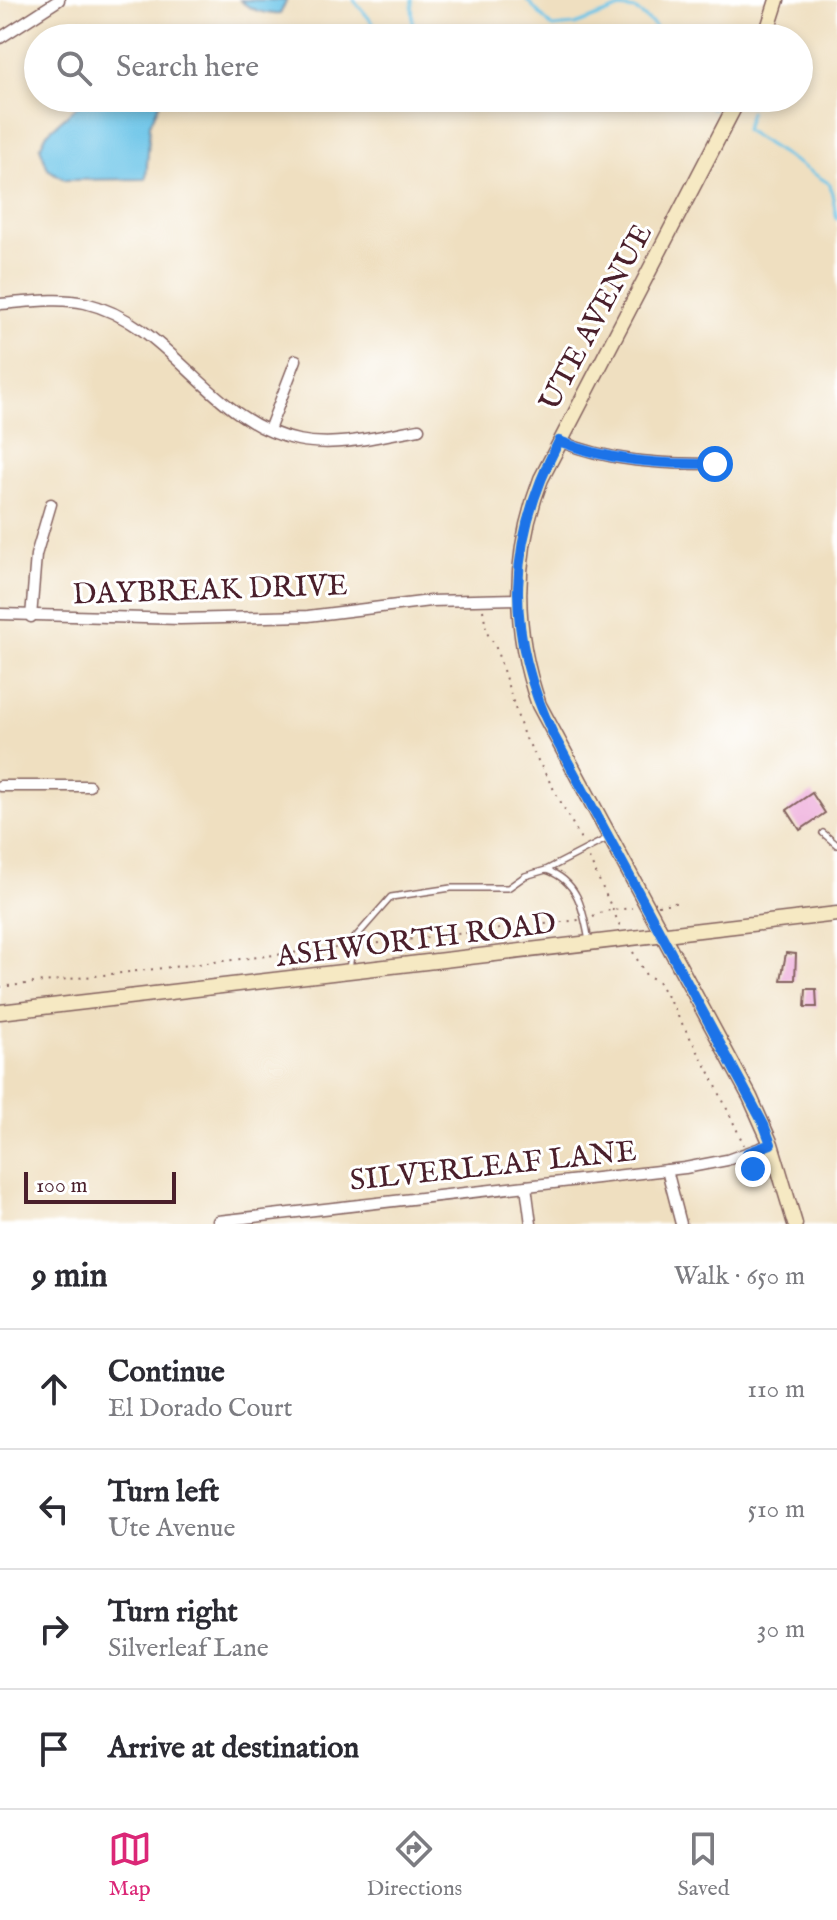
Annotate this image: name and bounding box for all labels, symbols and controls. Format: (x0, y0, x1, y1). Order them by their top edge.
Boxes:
search box (24, 24, 813, 112)
icon: search (52, 46, 96, 90)
text: Search here (116, 49, 259, 87)
street label: UTE AVENUE (532, 218, 662, 418)
route start (697, 446, 733, 482)
street label: DAYBREAK DRIVE (72, 567, 348, 615)
street label: ASHWORTH ROAD (273, 905, 558, 977)
street label: SILVERLEAF LANE (348, 1133, 639, 1201)
route end (735, 1151, 771, 1187)
scale bar (24, 1168, 176, 1204)
text: 100 m (36, 1172, 88, 1200)
text: 9 min (32, 1255, 108, 1298)
text: Walk · 650 m (674, 1260, 805, 1293)
text: Continue (108, 1354, 225, 1392)
icon: ahead (32, 1367, 76, 1411)
text: 110 m (747, 1373, 805, 1406)
text: El Dorado Court (108, 1392, 292, 1425)
text: Turn left (108, 1474, 219, 1512)
icon: left (32, 1487, 76, 1531)
text: 510 m (747, 1493, 805, 1526)
text: Ute Avenue (108, 1512, 235, 1545)
text: Turn right (108, 1594, 238, 1632)
icon: right (32, 1607, 76, 1651)
text: 30 m (757, 1613, 805, 1646)
text: Silverleaf Lane (108, 1632, 269, 1665)
icon: arrive (32, 1727, 76, 1771)
text: Arrive at destination (108, 1730, 359, 1768)
tab: Map (108, 1827, 152, 1903)
tab: Directions (367, 1827, 462, 1903)
tab: Saved (677, 1827, 729, 1903)

